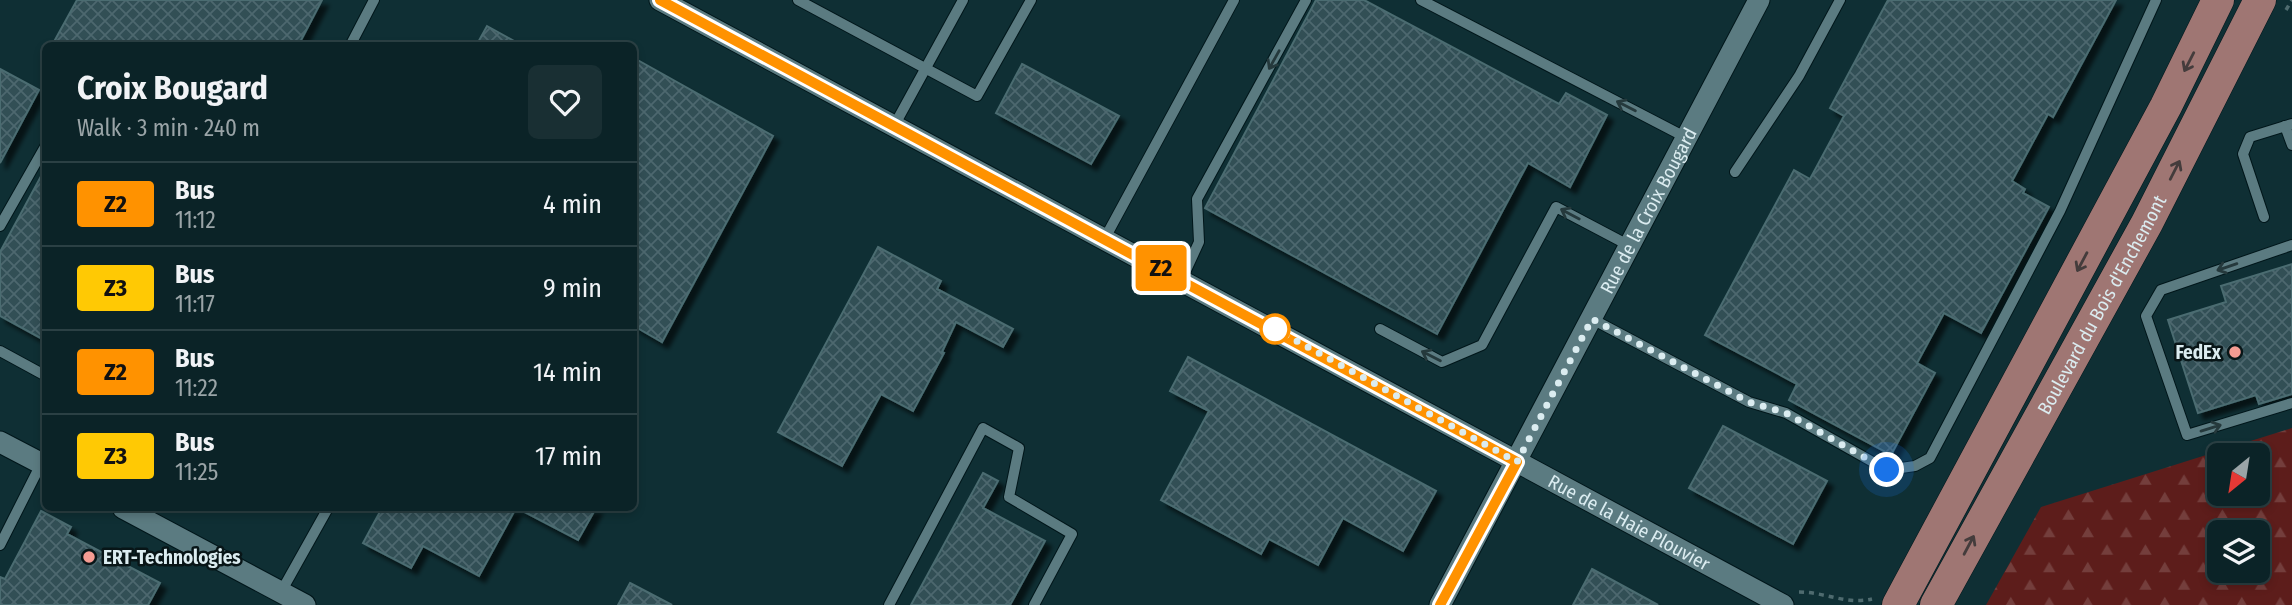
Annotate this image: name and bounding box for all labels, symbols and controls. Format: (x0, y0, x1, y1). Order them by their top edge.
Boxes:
one-way arrow (1267, 49, 1280, 70)
one-way arrow (2182, 51, 2196, 72)
button: heart (528, 65, 602, 139)
text: Croix Bougard (77, 68, 268, 108)
one-way arrow (1617, 99, 1637, 113)
text: Walk · 3 min · 240 m (77, 114, 260, 142)
street label: Rue de la Croix Bougard (1595, 124, 1701, 297)
one-way arrow (2168, 160, 2182, 181)
text: Bus (175, 175, 214, 206)
text: 4 min (543, 189, 602, 220)
text: Z2 (104, 190, 127, 218)
street label: Boulevard du Bois d'Enchemont (2032, 191, 2171, 418)
text: 11:12 (175, 206, 216, 234)
one-way arrow (1560, 207, 1580, 221)
line badge: Z2 (1130, 245, 1192, 291)
one-way arrow (2074, 252, 2088, 272)
text: Z2 (1150, 254, 1172, 282)
text: Bus (175, 259, 214, 290)
one-way arrow (2217, 262, 2239, 274)
text: 9 min (543, 273, 602, 304)
text: Z3 (104, 274, 127, 302)
text: 11:17 (175, 290, 215, 318)
unlabelled marker (1260, 314, 1290, 344)
place label: FedEx (2175, 341, 2222, 364)
text: Bus (175, 343, 214, 374)
marker: FedEx (2227, 344, 2243, 360)
one-way arrow (1421, 348, 1442, 362)
text: 14 min (533, 357, 602, 388)
text: Z2 (104, 358, 127, 386)
text: 11:22 (175, 374, 218, 402)
one-way arrow (2200, 420, 2222, 433)
text: Bus (175, 427, 214, 458)
text: 17 min (535, 441, 602, 472)
text: Z3 (104, 442, 127, 470)
north arrow (2207, 443, 2270, 506)
map controls (2207, 443, 2270, 583)
your location (1869, 452, 1904, 487)
text: 11:25 (175, 458, 218, 486)
street label: Rue de la Haie Plouvier (1544, 469, 1714, 575)
button: layers (2207, 520, 2270, 583)
one-way arrow (1962, 535, 1976, 556)
place label: ERT-Technologies (103, 546, 241, 569)
marker: ERT-Technologies (81, 549, 97, 565)

